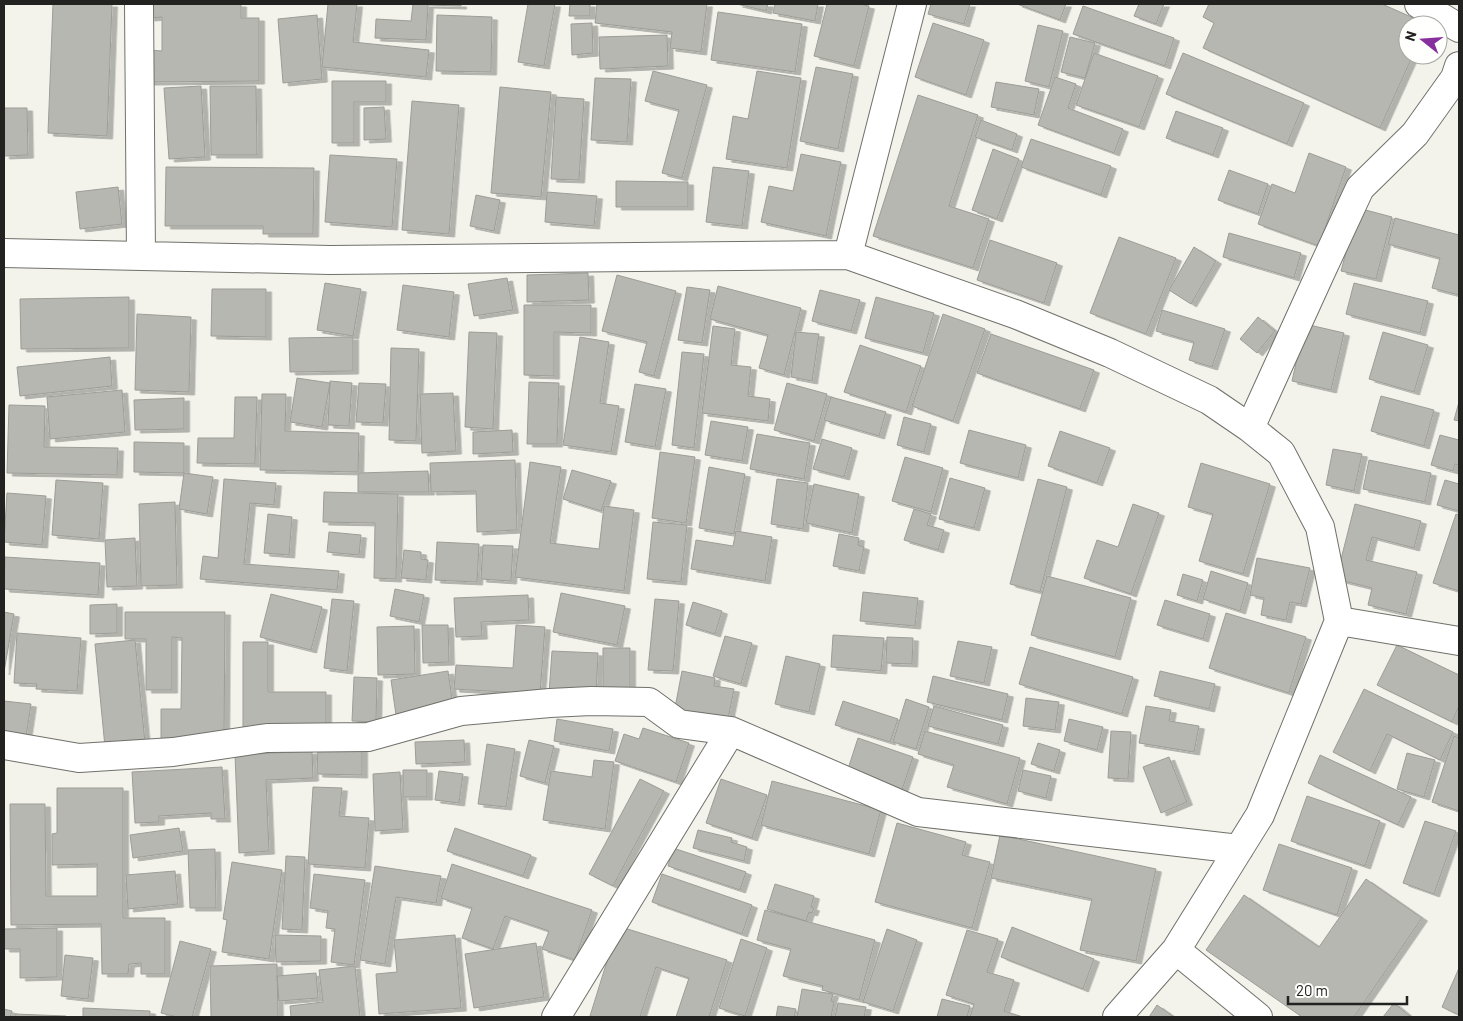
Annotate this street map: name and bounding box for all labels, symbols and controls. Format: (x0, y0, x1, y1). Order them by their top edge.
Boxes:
north arrow (1398, 15, 1448, 65)
text: N (1401, 29, 1420, 43)
scale bar (1288, 974, 1407, 1006)
text: 20 m (1296, 981, 1328, 999)

